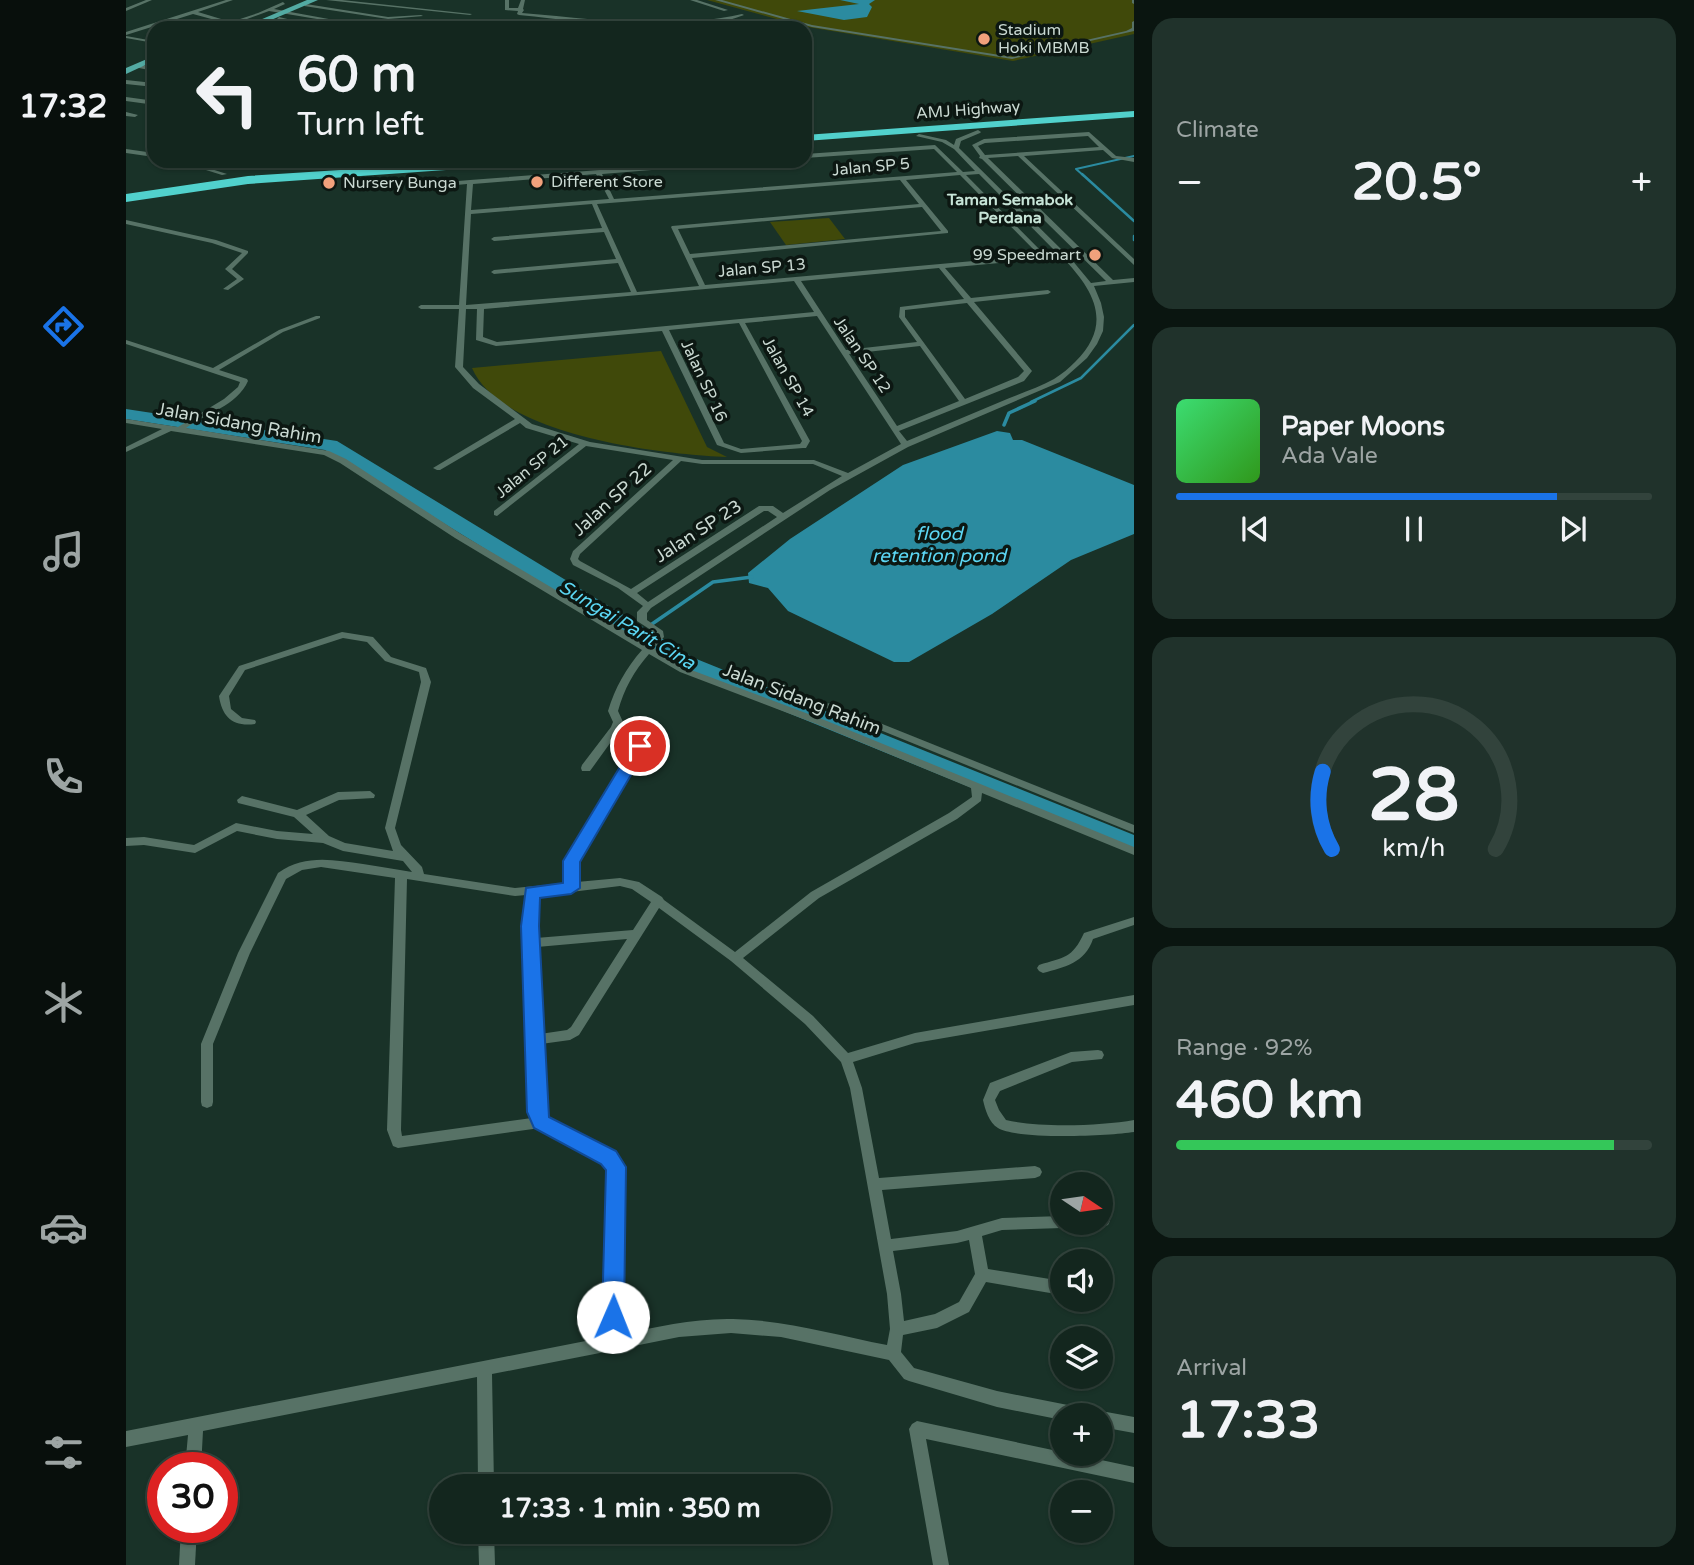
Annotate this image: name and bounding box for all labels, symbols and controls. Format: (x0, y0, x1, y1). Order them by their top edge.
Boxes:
place label: Stadium Hoki MBMB (998, 20, 1090, 58)
marker: Stadium Hoki MBMB (976, 31, 992, 47)
text: 60 m (297, 46, 416, 105)
icon: left (182, 49, 273, 140)
text: 17:32 (19, 88, 107, 126)
street label: AMJ Highway (915, 96, 1021, 124)
text: Turn left (297, 106, 424, 144)
text: Climate (1176, 116, 1259, 144)
text: 20.5° (1352, 151, 1482, 214)
street label: Jalan SP 5 (831, 154, 911, 180)
text: − (1176, 160, 1203, 206)
text: + (1631, 160, 1652, 206)
place label: Different Store (551, 172, 663, 192)
place label: Nursery Bunga (343, 173, 457, 193)
marker: Different Store (529, 174, 545, 190)
marker: Nursery Bunga (321, 175, 337, 191)
district label: Taman Semabok Perdana (946, 190, 1073, 228)
place label: 99 Speedmart (973, 245, 1081, 265)
marker: 99 Speedmart (1087, 247, 1103, 263)
street label: Jalan SP 13 (717, 254, 807, 282)
icon: directions (39, 302, 88, 351)
street label: Jalan SP 12 (829, 313, 895, 397)
street label: Jalan SP 14 (758, 334, 818, 420)
street label: Jalan SP 16 (676, 337, 732, 425)
street label: Jalan Sidang Rahim (155, 398, 323, 448)
text: Paper Moons (1281, 411, 1445, 442)
street label: Jalan SP 21 (491, 431, 573, 503)
text: Ada Vale (1281, 442, 1378, 470)
street label: Jalan SP 22 (568, 458, 656, 540)
street label: Jalan SP 23 (650, 495, 746, 567)
icon: previous (1236, 510, 1274, 548)
icon: pause (1395, 510, 1433, 548)
icon: next (1554, 510, 1592, 548)
water label: flood retention pond (872, 523, 1008, 567)
icon: music (39, 527, 88, 576)
water label: Sungai Parit Cina (555, 576, 700, 675)
street label: Jalan Sidang Rahim (720, 659, 884, 739)
pin (610, 716, 670, 776)
icon: arrive (621, 727, 659, 765)
icon: phone (39, 752, 88, 801)
text: 28 (1368, 752, 1460, 840)
text: km/h (1383, 832, 1445, 862)
icon: climate (39, 978, 88, 1027)
text: Range · 92% (1176, 1034, 1312, 1062)
text: 460 km (1176, 1069, 1364, 1132)
north arrow (1050, 1172, 1113, 1236)
map controls (1050, 1172, 1113, 1543)
icon: car (39, 1203, 88, 1252)
button: sound (1050, 1249, 1113, 1312)
position arrow (576, 1280, 650, 1354)
button: layers (1050, 1326, 1113, 1389)
text: Arrival (1176, 1354, 1247, 1382)
text: 17:33 (1176, 1389, 1320, 1452)
button: + (1050, 1403, 1113, 1466)
icon: filters (39, 1428, 88, 1477)
speed limit sign: 30 (147, 1452, 238, 1543)
button: − (1050, 1480, 1113, 1543)
text: 17:33 · 1 min · 350 m (499, 1493, 761, 1524)

